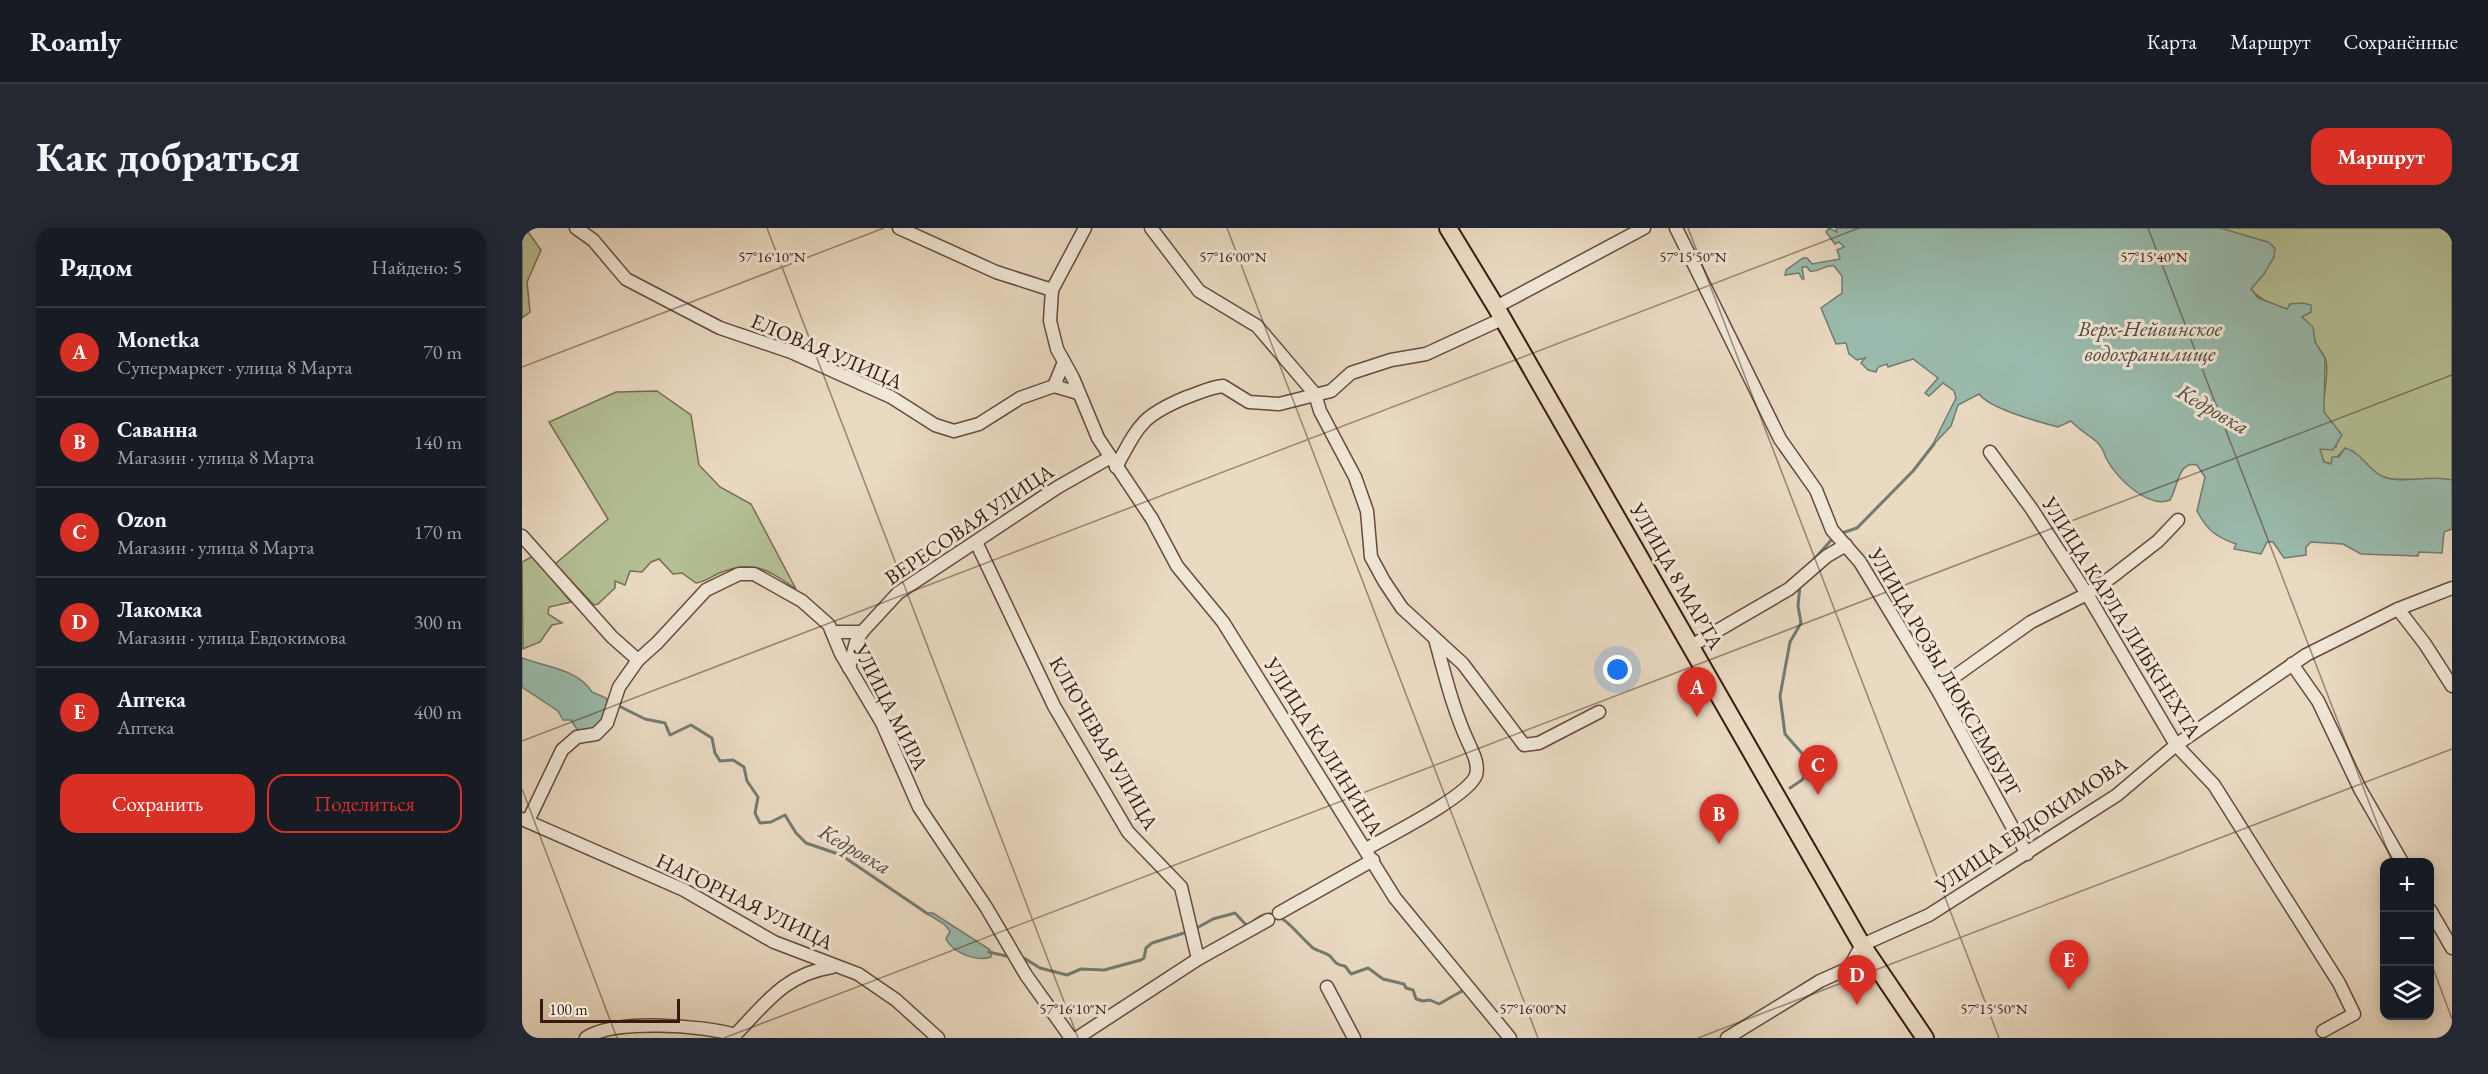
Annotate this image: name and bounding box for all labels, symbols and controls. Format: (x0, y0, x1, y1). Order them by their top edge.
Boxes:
text: Roamly (30, 23, 121, 59)
text: Карта (2147, 28, 2197, 55)
text: Маршрут (2230, 28, 2311, 55)
text: Сохранённые (2344, 28, 2458, 55)
button: Маршрут (2311, 128, 2452, 185)
text: Как добраться (36, 129, 300, 184)
text: 57°16'10"N (738, 247, 806, 266)
text: 57°16'00"N (1199, 247, 1267, 266)
text: 57°15'50"N (1659, 247, 1727, 266)
text: 57°15'40"N (2120, 247, 2188, 266)
text: Рядом (60, 250, 133, 284)
text: Найдено: 5 (371, 254, 462, 280)
street label: ЕЛОВАЯ УЛИЦА (747, 307, 907, 395)
water label: Верх-Нейвинское водохранилище (2077, 314, 2223, 368)
text: Monetka (117, 325, 199, 354)
text: A (72, 339, 87, 365)
text: 70 m (423, 339, 462, 365)
text: Супермаркет · улица 8 Марта (117, 354, 352, 380)
water label: Кедровка (2171, 376, 2254, 441)
text: Саванна (117, 415, 197, 444)
text: B (73, 429, 86, 455)
text: 140 m (414, 429, 462, 455)
text: Магазин · улица 8 Марта (117, 444, 315, 470)
street label: ВЕРЕСОВАЯ УЛИЦА (879, 457, 1059, 591)
street label: УЛИЦА КАРЛА ЛИБКНЕХТА (2036, 490, 2208, 743)
street label: УЛИЦА 8 МАРТА (1624, 497, 1730, 655)
text: Ozon (117, 505, 167, 534)
text: C (72, 519, 87, 545)
text: 170 m (414, 519, 462, 545)
text: Магазин · улица 8 Марта (117, 534, 315, 560)
street label: УЛИЦА РОЗЫ ЛЮКСЕМБУРГ (1862, 542, 2027, 801)
text: Лакомка (117, 595, 202, 624)
text: D (72, 609, 87, 635)
text: 300 m (414, 609, 462, 635)
text: Магазин · улица Евдокимова (117, 624, 346, 650)
street label: УЛИЦА МИРА (847, 638, 935, 775)
street label: КЛЮЧЕВАЯ УЛИЦА (1043, 651, 1165, 835)
street label: УЛИЦА КАЛИНИНА (1258, 651, 1390, 840)
your location (1603, 655, 1632, 684)
pin: A (1678, 668, 1716, 717)
text: Аптека (117, 685, 186, 714)
text: E (74, 699, 85, 725)
text: 400 m (414, 699, 462, 725)
text: Аптека (117, 714, 174, 740)
pin: C (1798, 746, 1838, 795)
street label: УЛИЦА ЕВДОКИМОВА (1929, 749, 2133, 899)
button: Сохранить (60, 774, 255, 833)
button: Поделиться (267, 774, 462, 833)
pin: B (1700, 794, 1738, 844)
water label: Кедровка (813, 816, 896, 881)
street label: НАГОРНАЯ УЛИЦА (652, 846, 839, 956)
map controls (2380, 858, 2434, 1020)
button: + (2380, 858, 2434, 912)
button: − (2380, 912, 2434, 966)
pin: E (2050, 940, 2088, 990)
pin: D (1838, 956, 1876, 1005)
button: layers (2380, 966, 2434, 1020)
scale bar (540, 996, 680, 1024)
text: 100 m (549, 999, 588, 1020)
text: 57°16'10"N (1039, 999, 1107, 1018)
text: 57°16'00"N (1499, 999, 1567, 1018)
text: 57°15'50"N (1960, 999, 2028, 1018)

